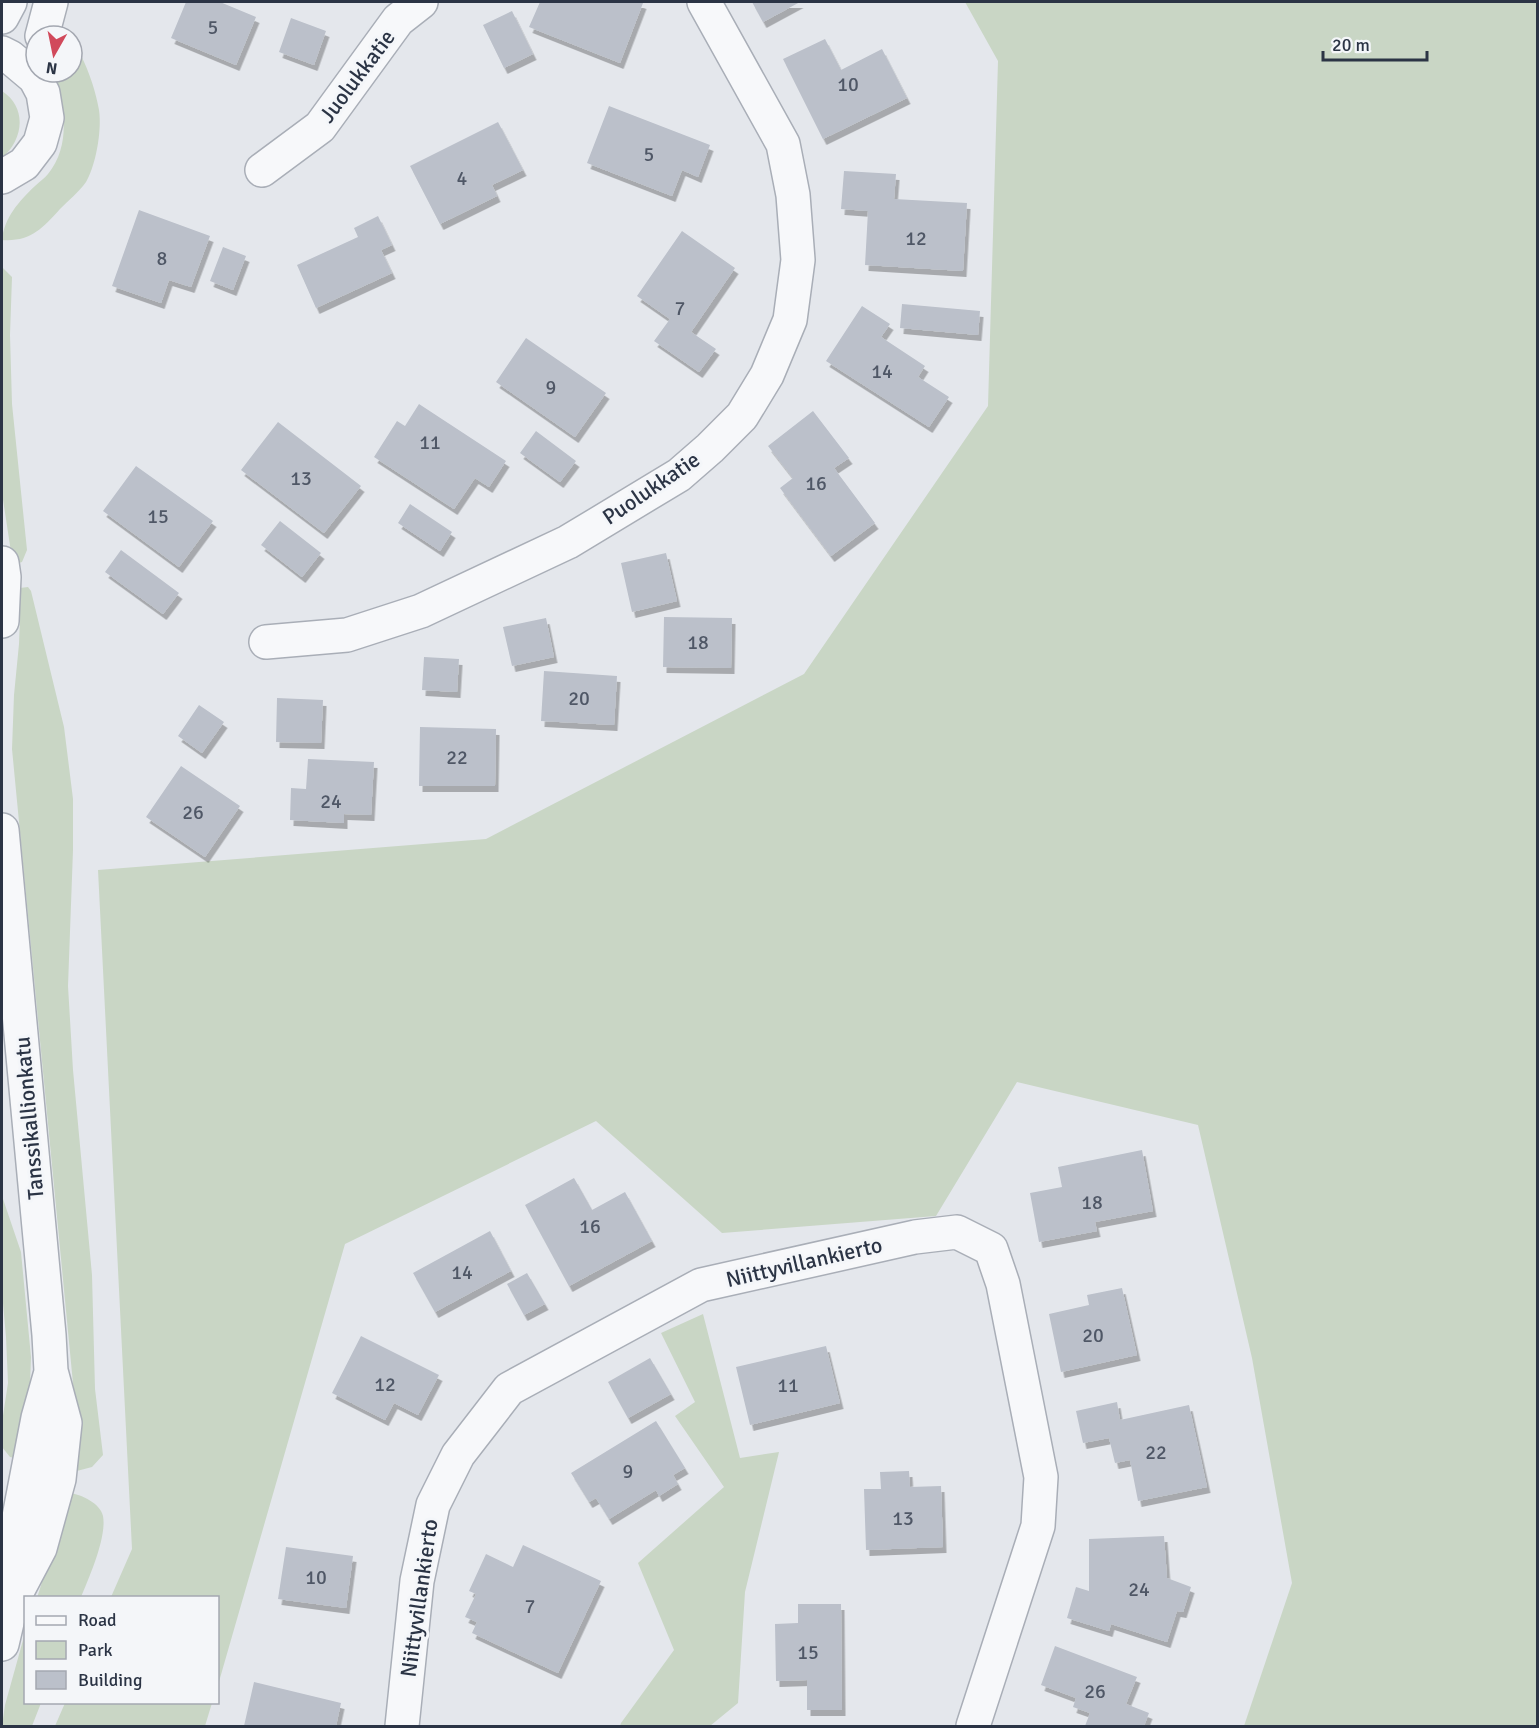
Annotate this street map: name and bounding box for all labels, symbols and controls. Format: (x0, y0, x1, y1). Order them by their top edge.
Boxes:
house number: 5 (208, 15, 218, 40)
north arrow (24, 24, 84, 84)
street label: Juolukkatie (313, 24, 401, 128)
scale bar (1323, 24, 1426, 62)
text: 20 m (1332, 34, 1370, 56)
text: N (45, 57, 59, 79)
house number: 10 (837, 72, 859, 97)
house number: 5 (644, 142, 654, 167)
house number: 4 (457, 166, 468, 191)
house number: 12 (905, 226, 927, 251)
house number: 8 (157, 246, 167, 271)
house number: 7 (675, 296, 685, 321)
house number: 14 (871, 359, 893, 384)
house number: 9 (546, 375, 556, 400)
house number: 11 (419, 430, 441, 455)
street label: Puolukkatie (597, 446, 705, 530)
house number: 13 (290, 466, 312, 491)
house number: 16 (805, 471, 827, 496)
house number: 15 (147, 504, 169, 529)
house number: 18 (687, 630, 709, 655)
house number: 20 (568, 686, 590, 711)
house number: 22 (446, 745, 468, 770)
house number: 24 (320, 789, 342, 814)
house number: 26 (182, 800, 204, 825)
street label: Tanssikallionkatu (8, 1035, 50, 1201)
house number: 18 (1081, 1190, 1103, 1215)
house number: 16 (579, 1214, 601, 1239)
street label: Niittyvillankierto (723, 1231, 885, 1293)
house number: 14 (451, 1260, 473, 1285)
house number: 20 (1082, 1323, 1104, 1348)
house number: 12 (374, 1372, 396, 1397)
house number: 11 (777, 1373, 799, 1398)
house number: 22 (1145, 1440, 1167, 1465)
house number: 9 (623, 1459, 633, 1484)
house number: 13 (892, 1506, 914, 1531)
street label: Niittyvillankierto (395, 1517, 443, 1679)
house number: 10 (305, 1565, 327, 1590)
house number: 24 (1128, 1577, 1150, 1602)
house number: 7 (525, 1594, 535, 1619)
legend (24, 1596, 219, 1704)
text: Road (78, 1609, 117, 1631)
text: Park (78, 1639, 113, 1661)
house number: 15 (797, 1640, 819, 1665)
text: Building (78, 1669, 142, 1691)
house number: 26 (1084, 1679, 1106, 1704)

